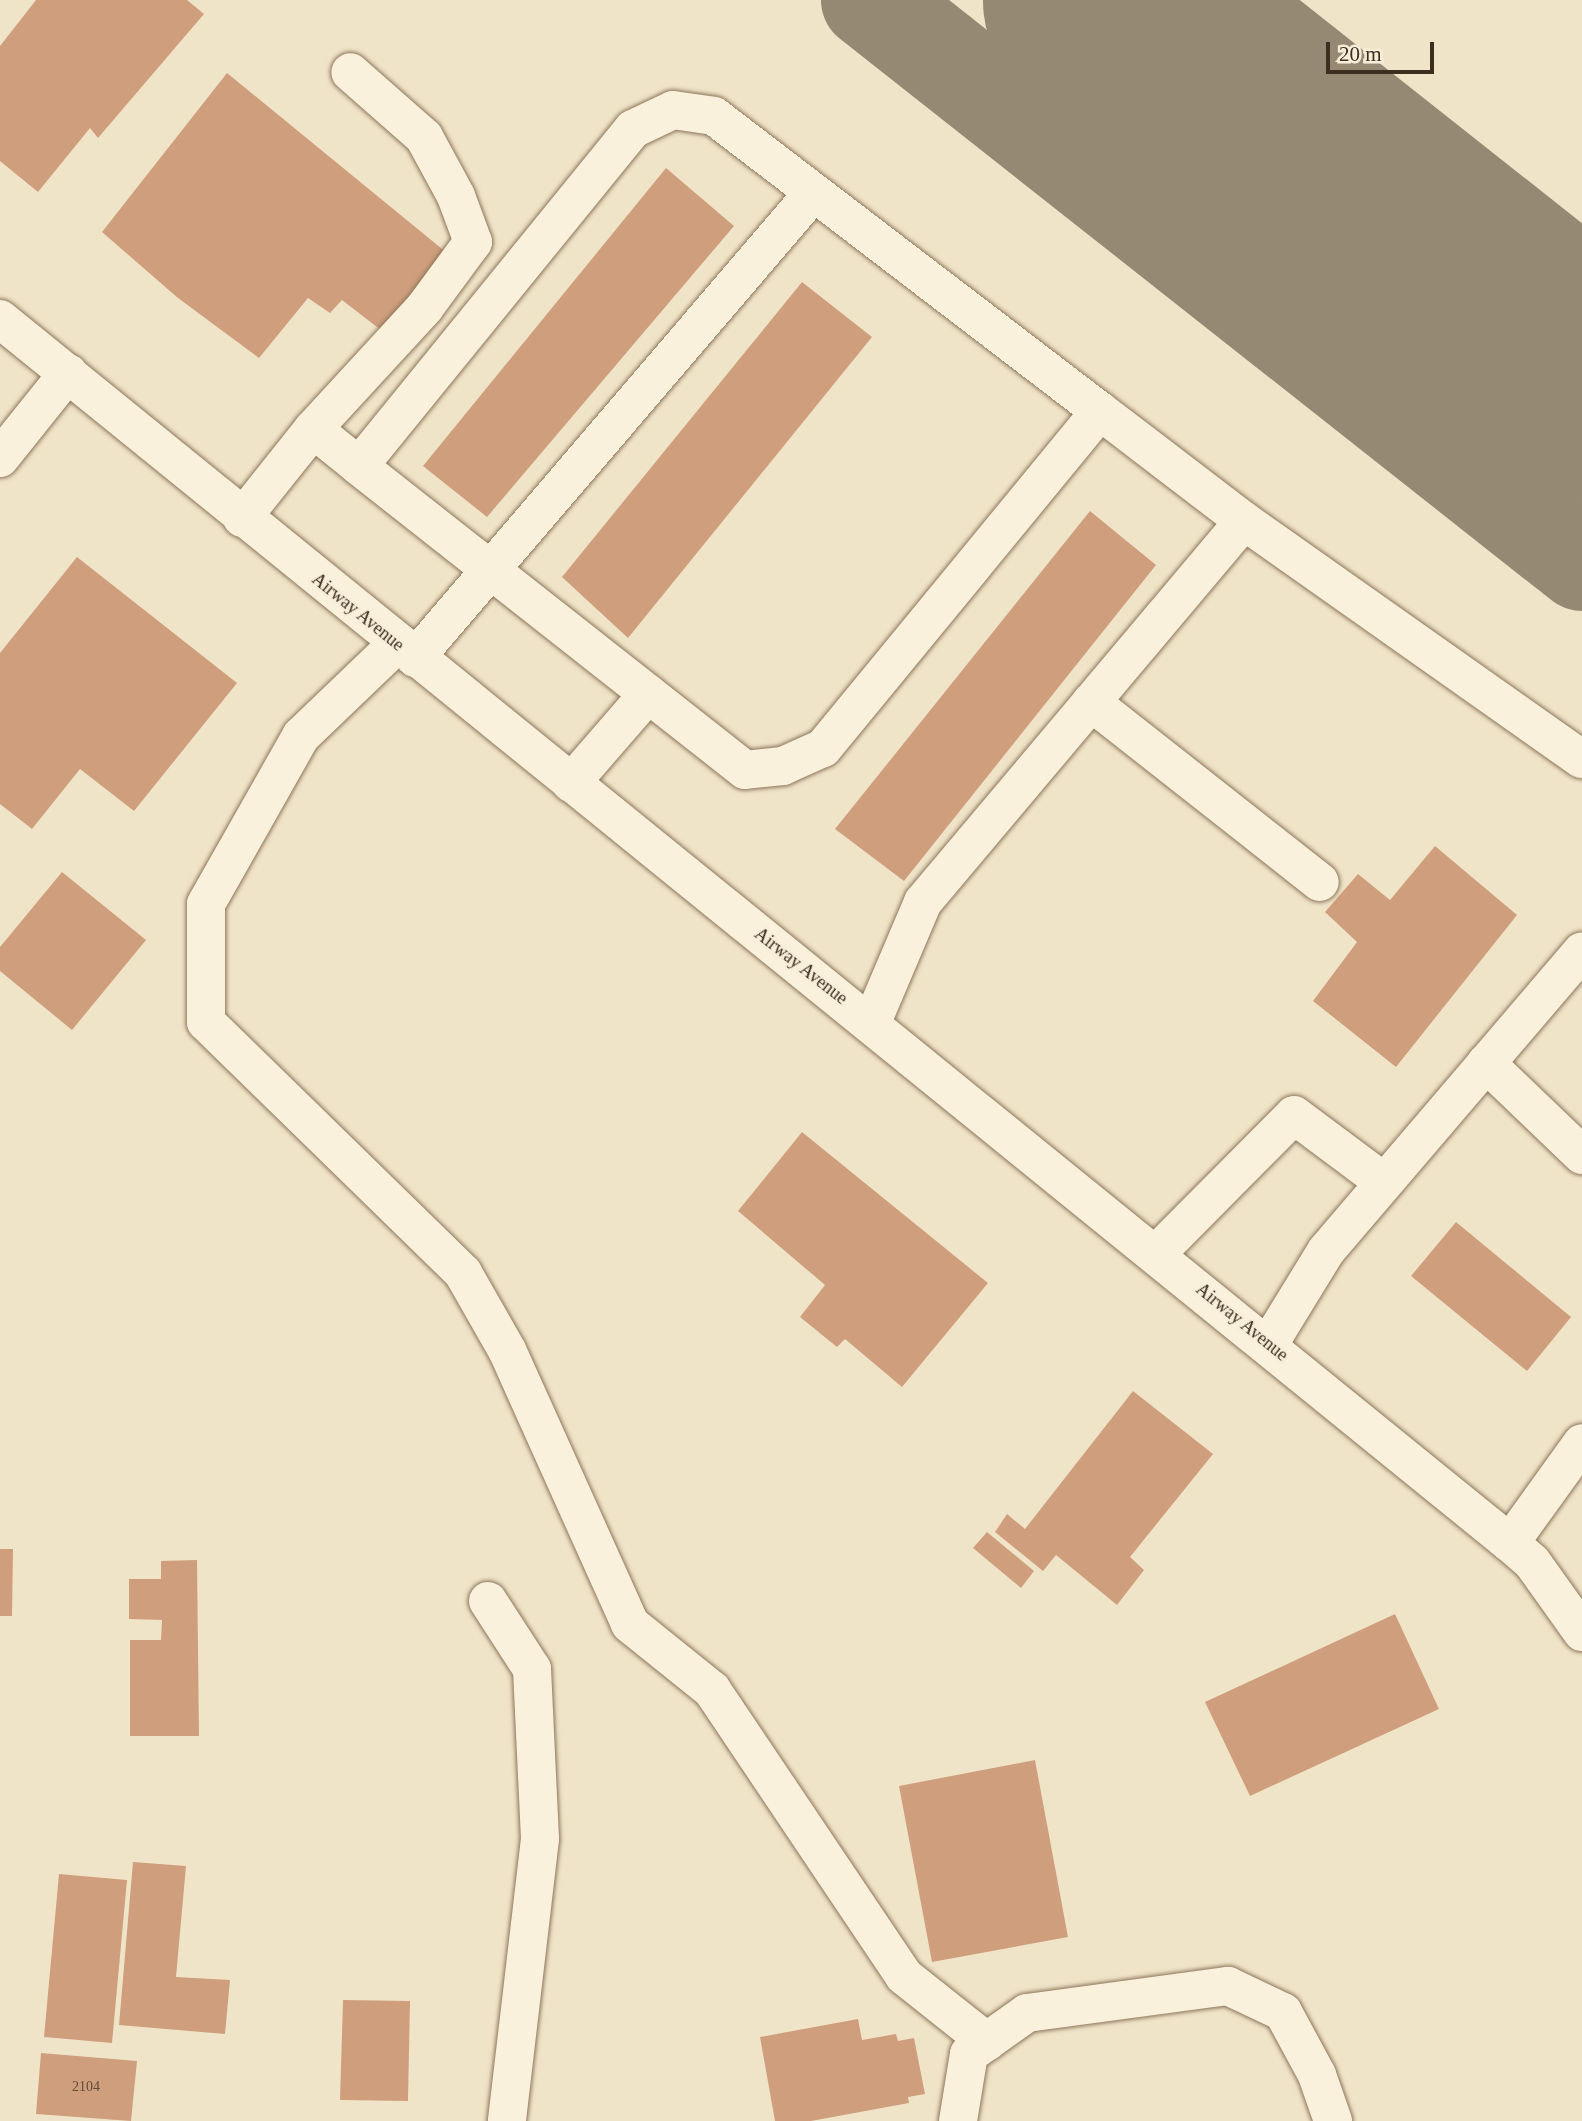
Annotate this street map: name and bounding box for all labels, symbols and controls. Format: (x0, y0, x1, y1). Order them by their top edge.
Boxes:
scale bar (1330, 28, 1438, 72)
text: 20 m (1339, 42, 1382, 66)
street label: Airway Avenue (307, 568, 409, 656)
street label: Airway Avenue (750, 923, 852, 1009)
street label: Airway Avenue (1191, 1278, 1293, 1366)
house number: 2104 (72, 2079, 100, 2095)

